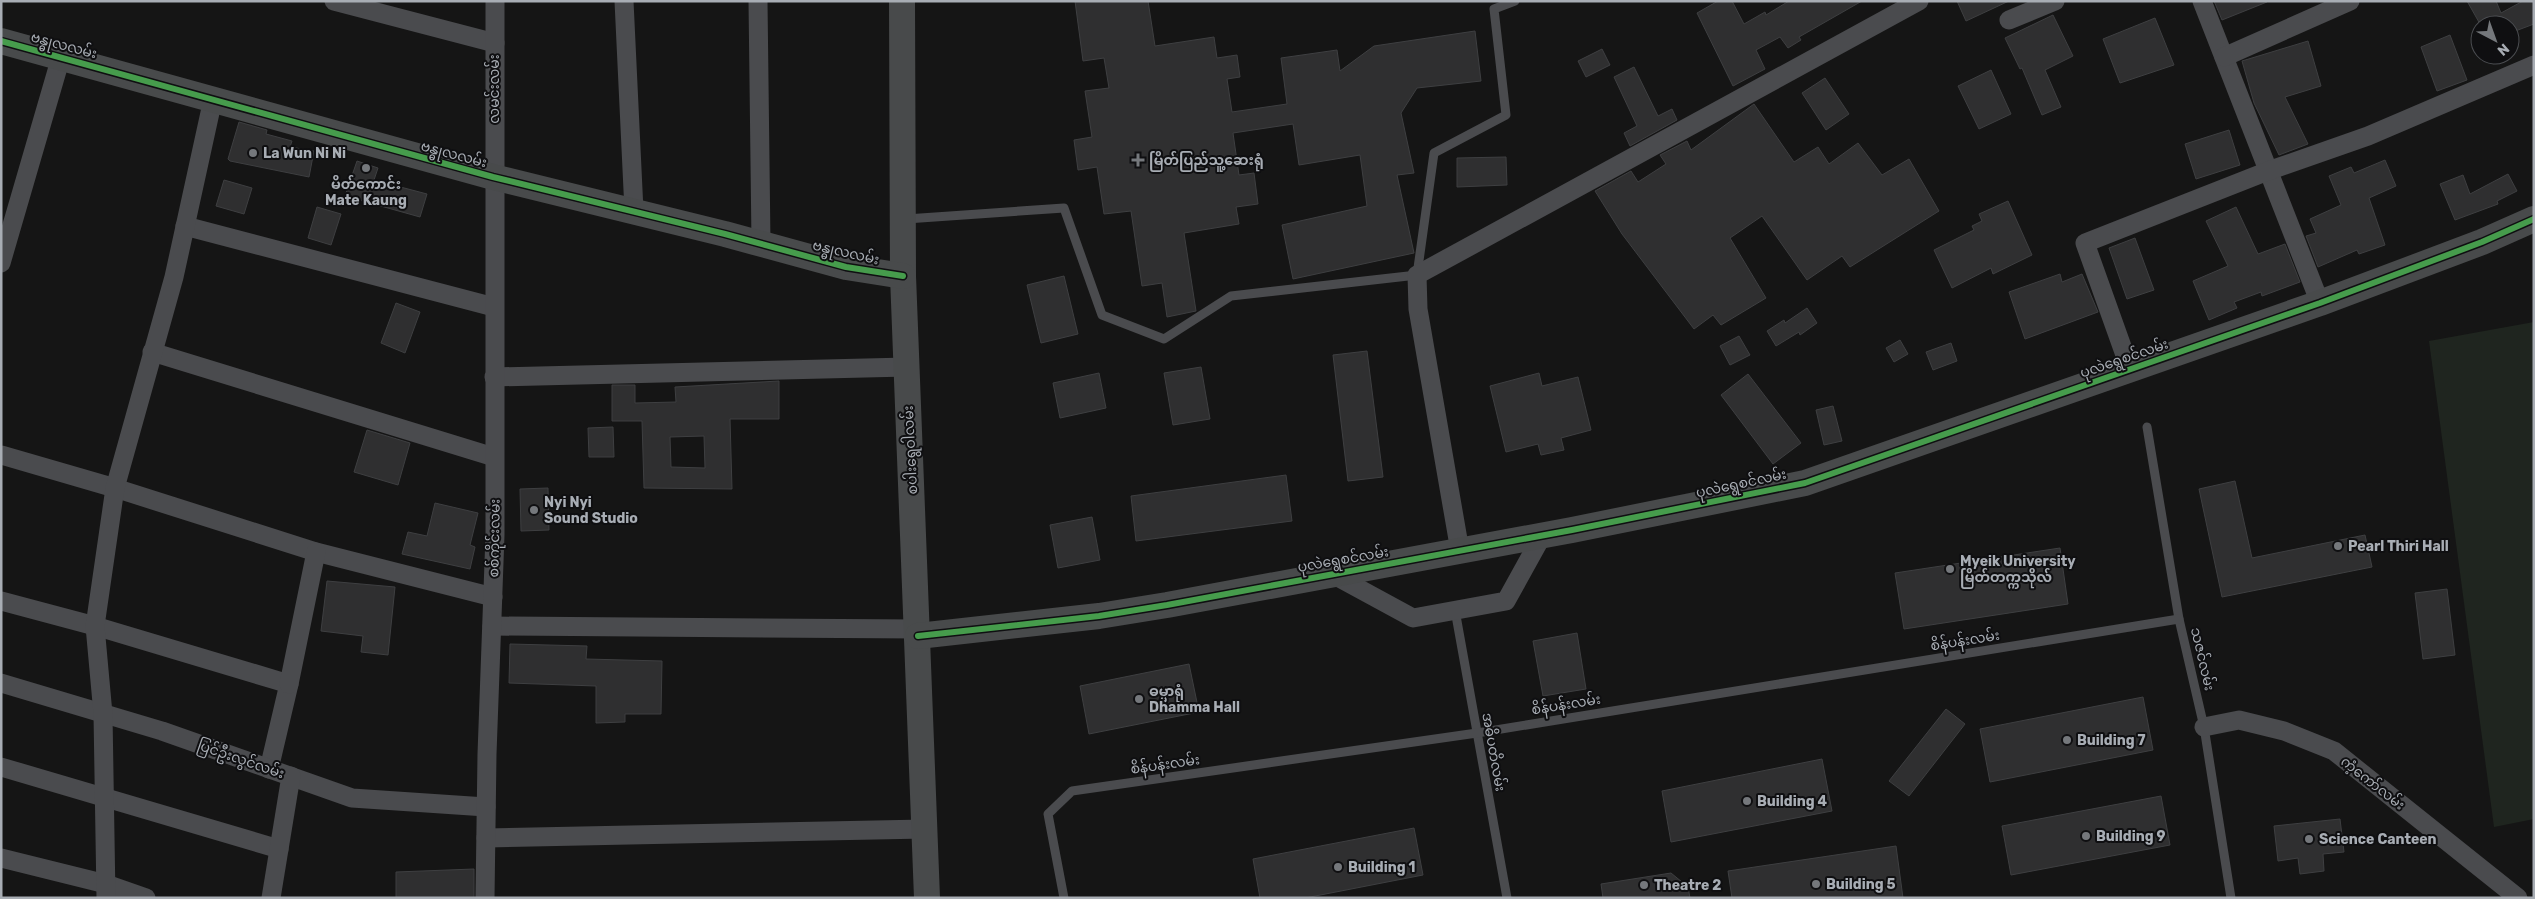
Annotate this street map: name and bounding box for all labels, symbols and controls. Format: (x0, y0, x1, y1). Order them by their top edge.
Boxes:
north arrow (2470, 15, 2520, 65)
street label: ဗန္ဓုလလမ်း (28, 27, 99, 66)
text: N (2494, 40, 2513, 59)
street label: လမင်းလမ်း (484, 54, 503, 124)
street label: ဗန္ဓုလလမ်း (418, 136, 489, 175)
place label: La Wun Ni Ni (263, 145, 346, 162)
marker: La Wun Ni Ni (247, 147, 259, 159)
place label: မြိတ်ပြည်သူ့ဆေးရုံ (1149, 150, 1264, 172)
marker: မြိတ်ပြည်သူ့ဆေးရုံ (1131, 153, 1145, 167)
marker: မိတ်ကောင်း Mate Kaung (360, 162, 372, 174)
place label: မိတ်ကောင်း Mate Kaung (325, 174, 407, 209)
street label: ဗန္ဓုလလမ်း (810, 235, 881, 272)
street label: ပုလဲရွေစင်လမ်း (2077, 334, 2171, 384)
street label: စပါးရွေဝါလမ်း (898, 405, 924, 495)
street label: ပုလဲရွေစင်လမ်း (1694, 464, 1789, 504)
place label: Nyi Nyi Sound Studio (544, 494, 638, 527)
street label: စစ်ကိုင်းလမ်း (483, 499, 507, 578)
marker: Nyi Nyi Sound Studio (528, 504, 540, 516)
place label: Pearl Thiri Hall (2348, 538, 2449, 555)
marker: Pearl Thiri Hall (2332, 540, 2344, 552)
street label: ပုလဲရွေစင်လမ်း (1296, 541, 1390, 579)
place label: Myeik University မြိတ်တက္ကသိုလ် (1960, 553, 2076, 589)
marker: Myeik University မြိတ်တက္ကသိုလ် (1944, 563, 1956, 575)
street label: စိန်ပန်းလမ်း (1929, 625, 2001, 657)
street label: သဇင်လမ်း (2187, 625, 2220, 692)
place label: ဓမ္မာရုံ Dhamma Hall (1149, 683, 1240, 716)
street label: စိန်ပန်းလမ်း (1530, 689, 1602, 721)
marker: ဓမ္မာရုံ Dhamma Hall (1133, 693, 1145, 705)
street label: အဓိပတိလမ်း (1478, 711, 1511, 793)
place label: Building 7 (2077, 732, 2146, 749)
marker: Building 7 (2061, 734, 2073, 746)
street label: ပြင်ဦးလွင်လမ်း (194, 735, 287, 785)
street label: စိန်ပန်းလမ်း (1129, 749, 1201, 781)
street label: ကံ့ကော်လမ်း (2337, 752, 2409, 814)
place label: Building 4 (1757, 793, 1828, 810)
marker: Building 4 (1741, 795, 1753, 807)
place label: Building 9 (2096, 828, 2166, 845)
marker: Building 9 (2080, 830, 2092, 842)
place label: Science Canteen (2319, 831, 2437, 848)
marker: Science Canteen (2303, 833, 2315, 845)
place label: Building 1 (1348, 859, 1416, 876)
marker: Building 1 (1332, 861, 1344, 873)
place label: Building 5 (1826, 876, 1896, 893)
place label: Theatre 2 (1654, 877, 1721, 894)
marker: Building 5 (1810, 878, 1822, 890)
marker: Theatre 2 (1638, 879, 1650, 891)

